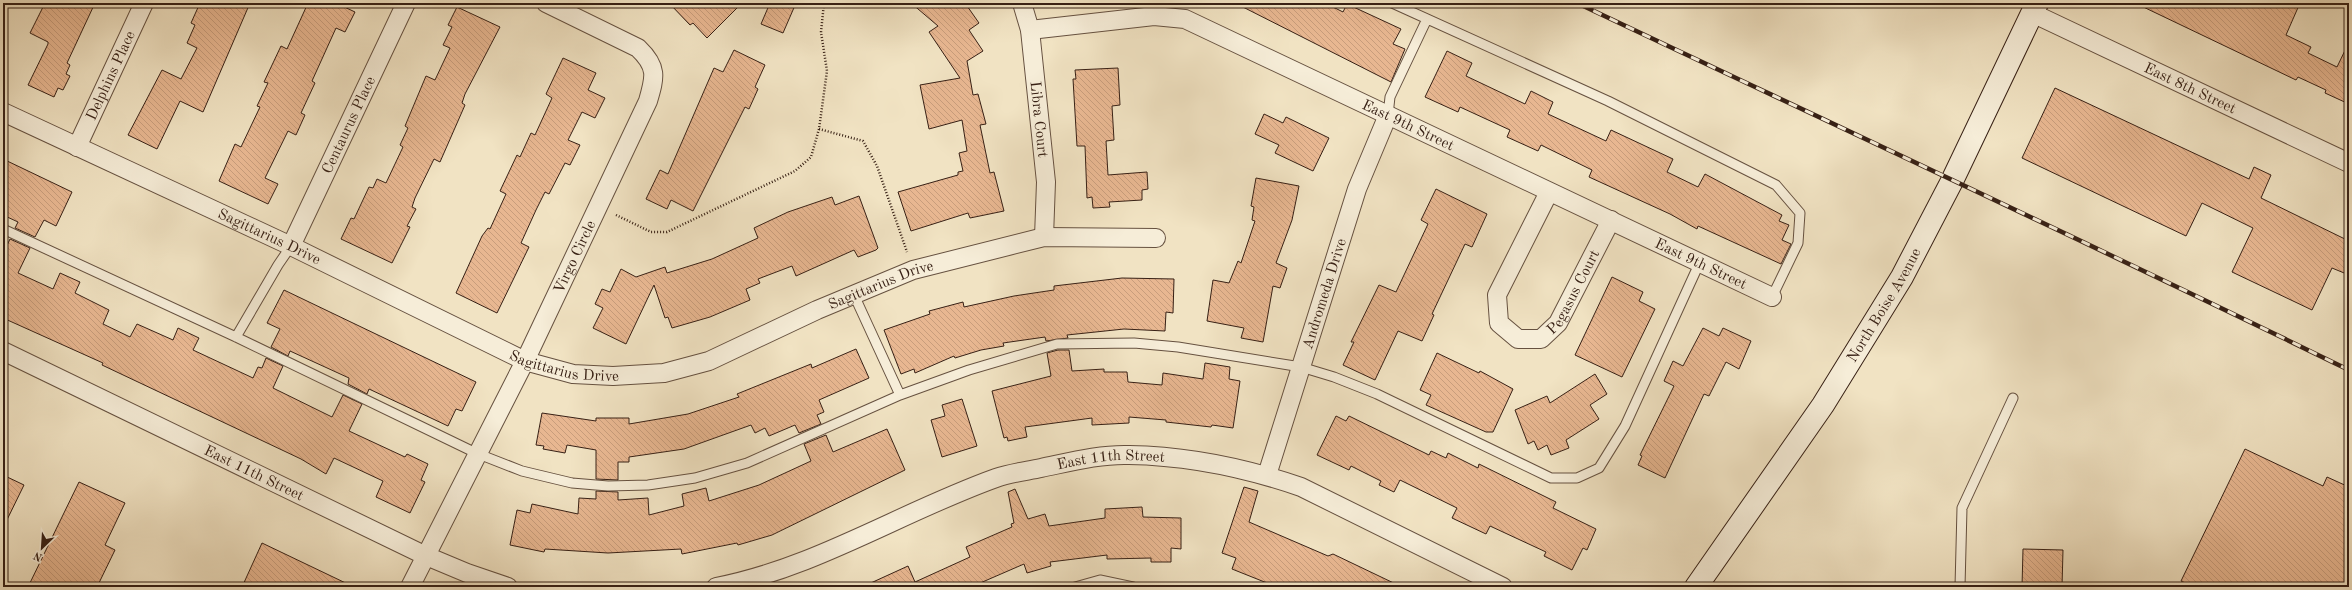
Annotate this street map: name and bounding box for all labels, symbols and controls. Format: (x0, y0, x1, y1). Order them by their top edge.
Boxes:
street label: Delphins Place (84, 29, 139, 123)
street label: East 8th Street (2141, 61, 2238, 117)
street label: Centaurus Place (320, 74, 379, 177)
street label: Libra Court (1026, 81, 1049, 158)
street label: East 9th Street (1359, 98, 1456, 154)
street label: Sagittarius Drive (215, 207, 323, 268)
street label: Virgo Circle (552, 218, 599, 296)
street label: Andromeda Drive (1301, 237, 1350, 351)
street label: East 9th Street (1652, 237, 1749, 293)
street label: North Boise Avenue (1845, 246, 1925, 365)
street label: Pegasus Court (1545, 248, 1603, 338)
street label: Sagittarius Drive (827, 259, 935, 313)
street label: Sagittarius Drive (506, 348, 619, 385)
street label: East 11th Street (201, 444, 306, 504)
street label: East 11th Street (1056, 449, 1165, 473)
north arrow (22, 528, 62, 568)
text: N (32, 549, 45, 562)

